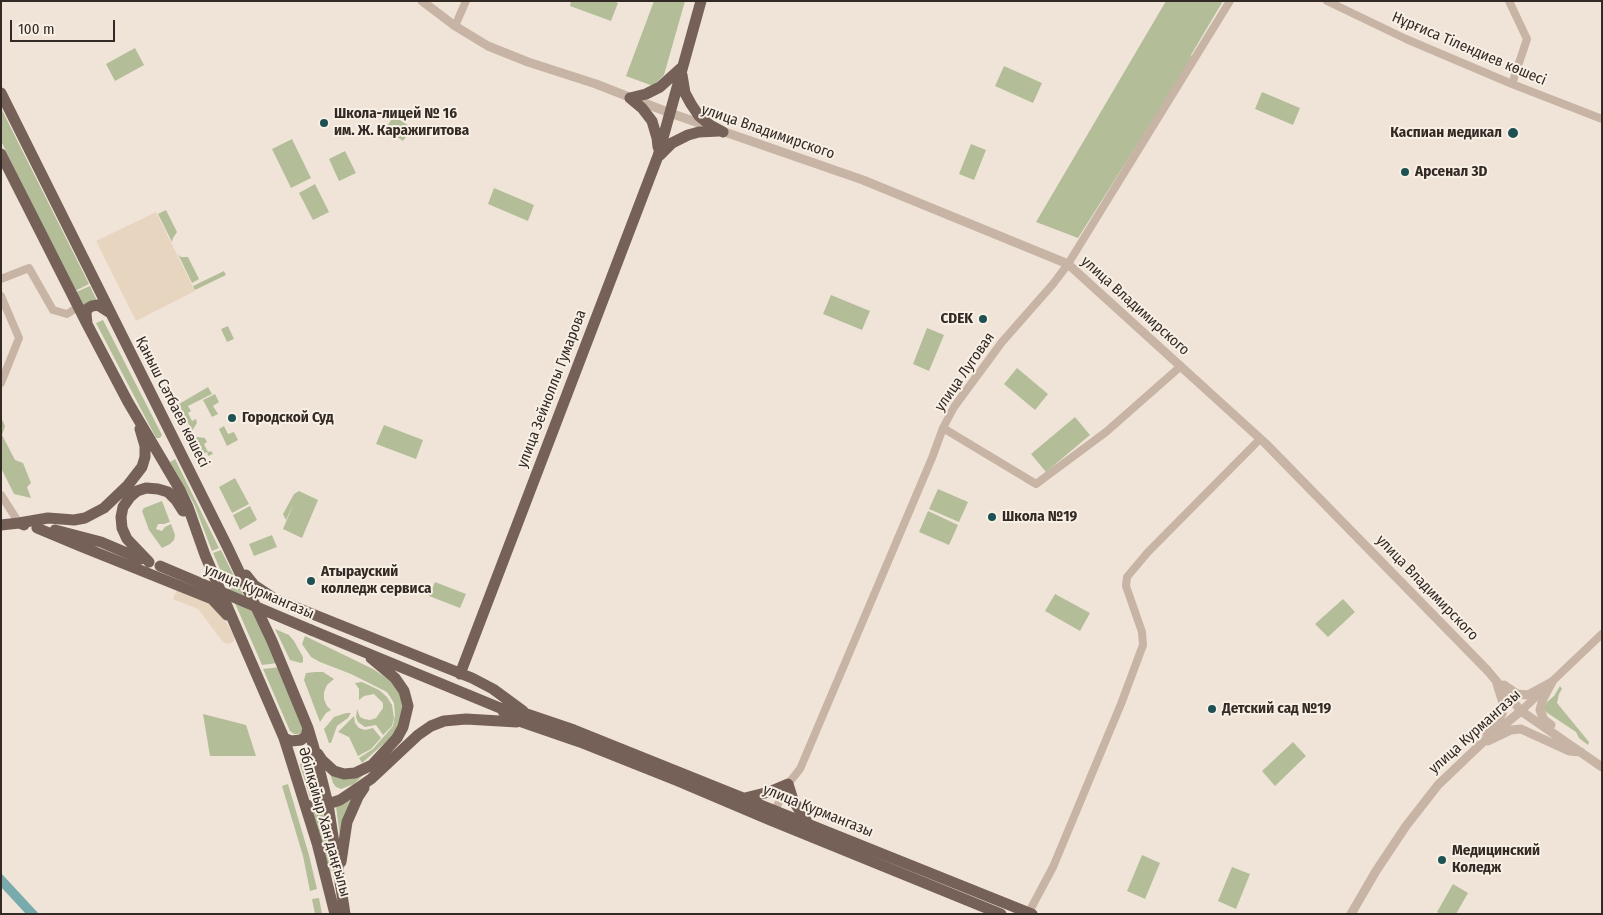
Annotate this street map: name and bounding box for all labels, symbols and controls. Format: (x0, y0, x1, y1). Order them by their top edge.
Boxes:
street label: Нұрғиса Тілендиев көшесі (1389, 8, 1549, 90)
scale bar (12, 10, 118, 42)
text: 100 m (18, 20, 55, 38)
street label: улица Владимирского (699, 101, 837, 163)
place label: Школа-лицей № 16 им. Ж. Каражигитова (334, 105, 469, 140)
marker: Школа-лицей № 16 им. Ж. Каражигитова (318, 117, 330, 129)
place label: Каспиан медикал (1390, 124, 1502, 142)
marker: Каспиан медикал (1506, 126, 1520, 140)
place label: Арсенал 3D (1415, 163, 1487, 181)
marker: Арсенал 3D (1399, 166, 1411, 178)
street label: улица Владимирского (1077, 253, 1193, 359)
street label: улица Зейноллы Гумарова (514, 307, 590, 471)
place label: CDEK (940, 310, 973, 328)
marker: CDEK (977, 313, 989, 325)
street label: улица Луговая (931, 329, 999, 415)
street label: Қаныш Сәтбаев көшесі (131, 333, 213, 471)
place label: Городской Суд (242, 409, 334, 427)
marker: Городской Суд (226, 412, 238, 424)
place label: Школа №19 (1002, 508, 1077, 526)
marker: Школа №19 (986, 511, 998, 523)
street label: улица Владимирского (1372, 532, 1482, 644)
street label: улица Курмангазы (201, 561, 317, 623)
place label: Атырауский колледж сервиса (321, 563, 431, 598)
marker: Атырауский колледж сервиса (305, 575, 317, 587)
street label: улица Курмангазы (1425, 686, 1525, 778)
place label: Детский сад №19 (1222, 700, 1331, 718)
marker: Детский сад №19 (1206, 703, 1218, 715)
street label: Әбілқайыр Хан даңғылы (294, 745, 354, 899)
street label: улица Курмангазы (760, 781, 876, 841)
place label: Медицинский Коледж (1452, 842, 1540, 877)
marker: Медицинский Коледж (1436, 854, 1448, 866)

